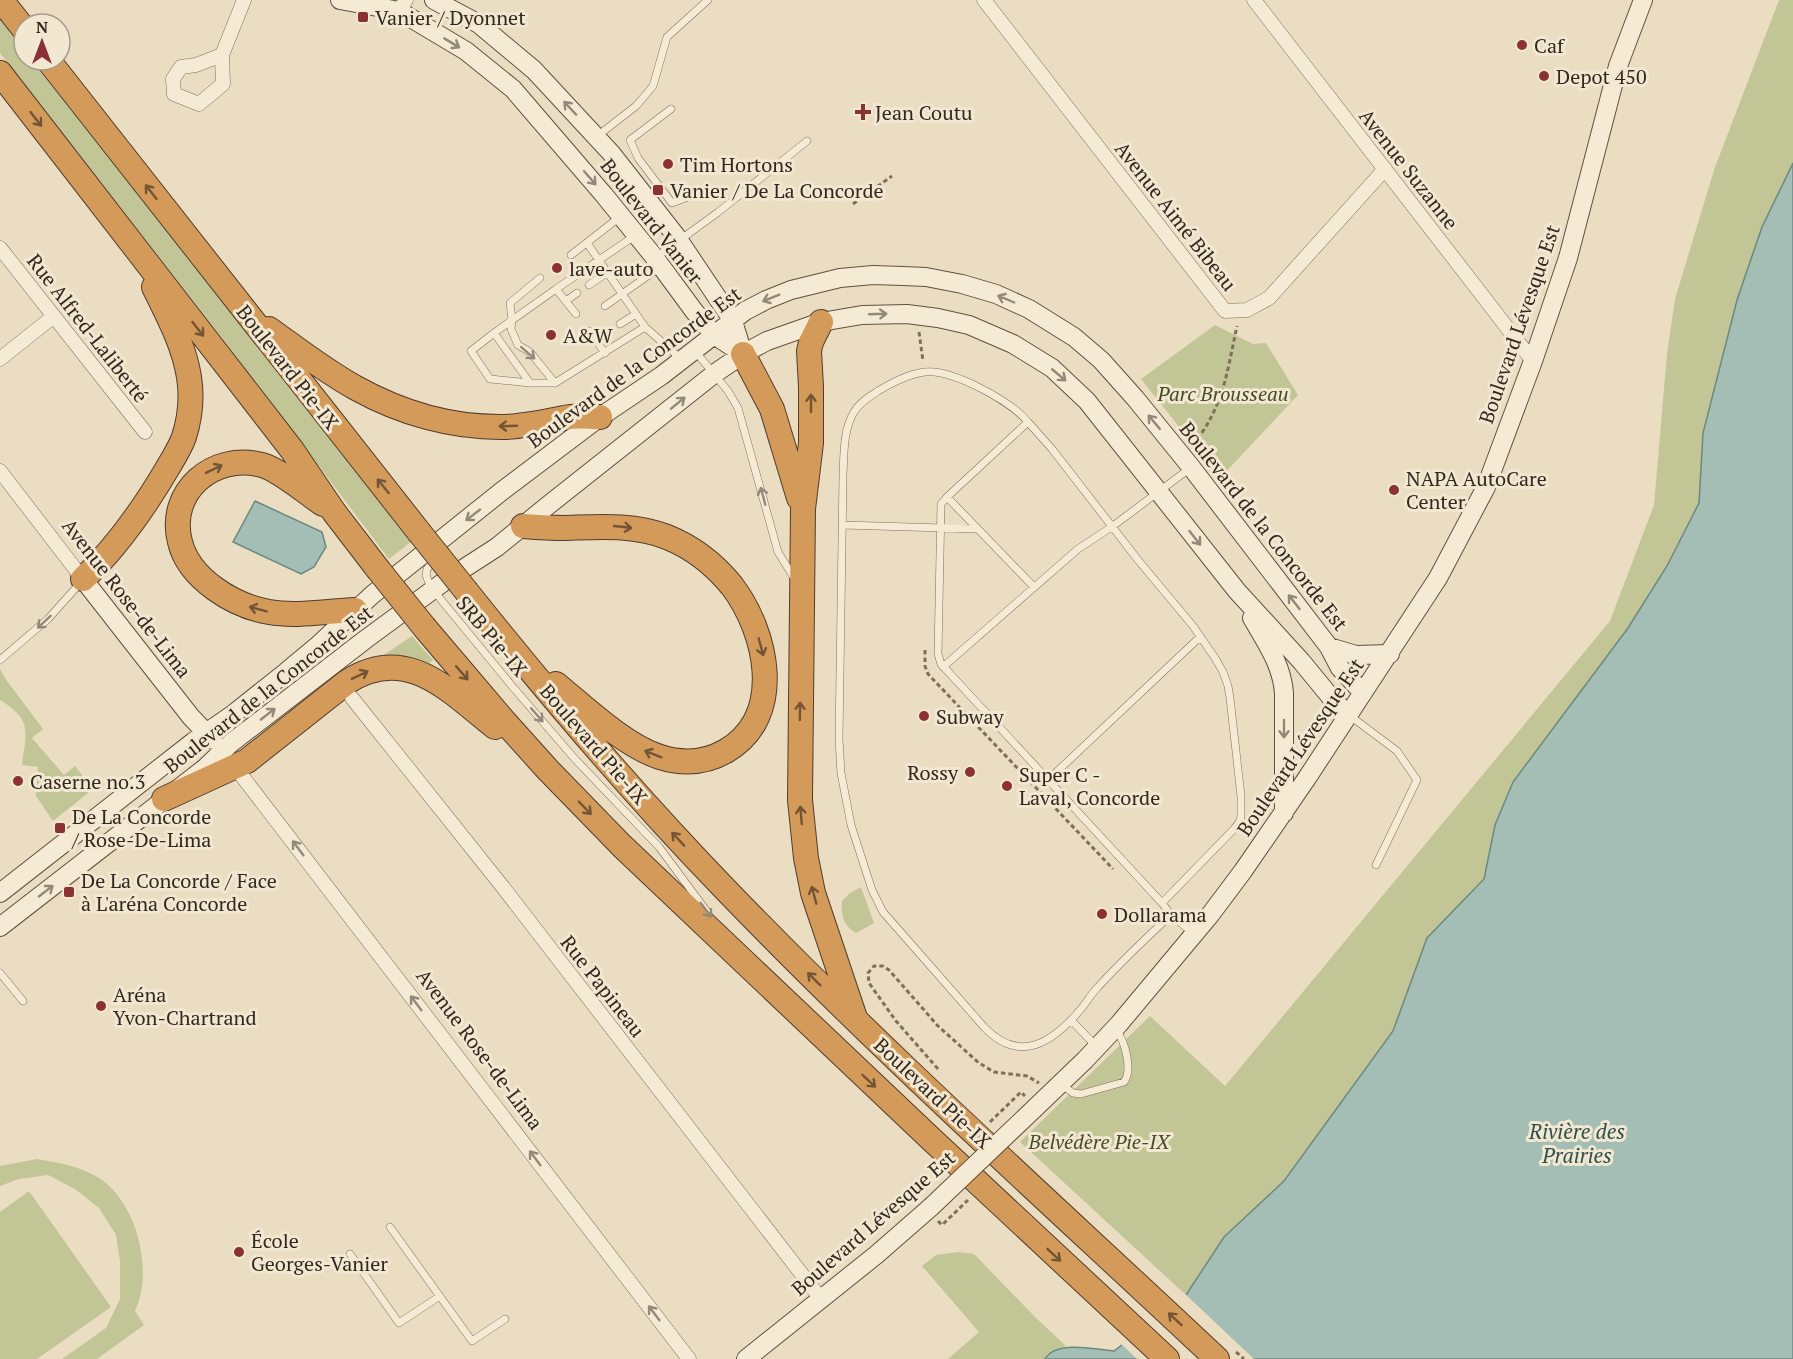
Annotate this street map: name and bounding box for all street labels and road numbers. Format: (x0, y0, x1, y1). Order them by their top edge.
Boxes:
street label: Avenue Suzanne (1353, 103, 1465, 235)
street label: Avenue Aimé Bibeau (1109, 136, 1243, 296)
street label: Boulevard Vanier (595, 153, 710, 289)
street label: Boulevard Lévesque Est (1472, 220, 1566, 427)
street label: Rue Alfred-Laliberté (21, 248, 155, 408)
street label: Boulevard de la Concorde Est (522, 280, 747, 454)
street label: Boulevard Pie-IX (231, 299, 346, 435)
street label: Boulevard de la Concorde Est (1174, 416, 1354, 637)
street label: Avenue Rose-de-Lima (56, 513, 198, 683)
street label: SRB Pie-IX (450, 590, 534, 683)
street label: Boulevard de la Concorde Est (158, 599, 379, 779)
street label: Boulevard Lévesque Est (1230, 652, 1370, 841)
street label: Boulevard Pie-IX (534, 678, 654, 810)
street label: Rue Papineau (555, 930, 651, 1042)
street label: Avenue Rose-de-Lima (411, 963, 549, 1135)
street label: Boulevard Pie-IX (868, 1032, 998, 1155)
street label: Boulevard Lévesque Est (785, 1144, 961, 1302)

